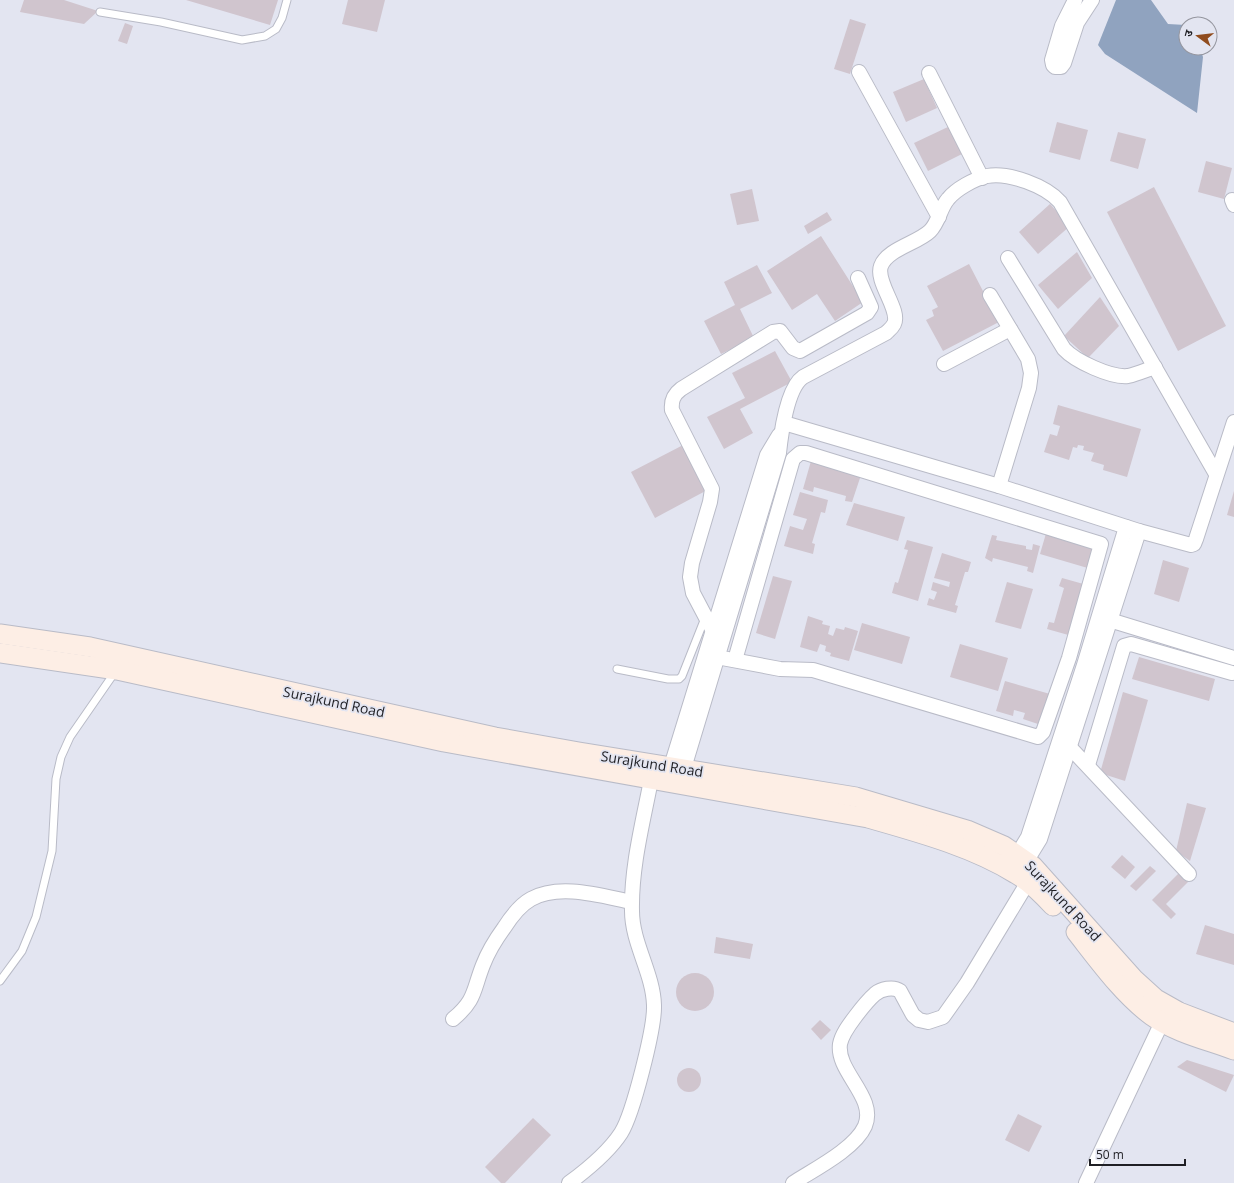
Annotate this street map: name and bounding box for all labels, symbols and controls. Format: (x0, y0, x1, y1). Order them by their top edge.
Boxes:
north arrow (1178, 16, 1218, 56)
text: उ (1180, 28, 1196, 38)
street label: Surajkund Road (282, 681, 387, 722)
street label: Surajkund Road (600, 746, 705, 781)
street label: Surajkund Road (1021, 856, 1106, 945)
scale bar (1090, 1141, 1185, 1167)
text: 50 m (1096, 1146, 1124, 1163)

